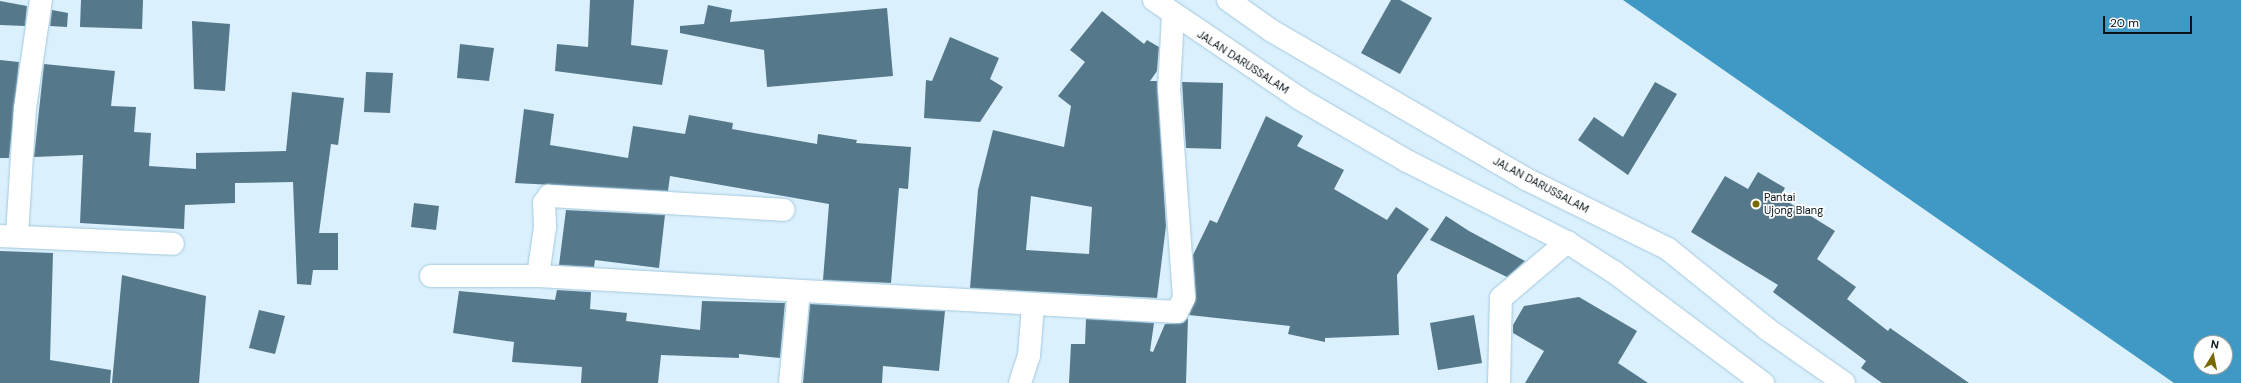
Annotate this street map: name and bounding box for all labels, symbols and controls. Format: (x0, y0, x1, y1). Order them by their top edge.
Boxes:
scale bar (2105, 8, 2194, 34)
text: 20 m (2110, 15, 2139, 31)
street label: JALAN DARUSSALAM (1195, 27, 1291, 97)
street label: JALAN DARUSSALAM (1491, 154, 1591, 216)
place label: Pantai Ujong Blang (1764, 191, 1823, 217)
marker: Pantai Ujong Blang (1751, 199, 1761, 209)
north arrow (2193, 335, 2233, 375)
text: N (2210, 337, 2220, 352)

